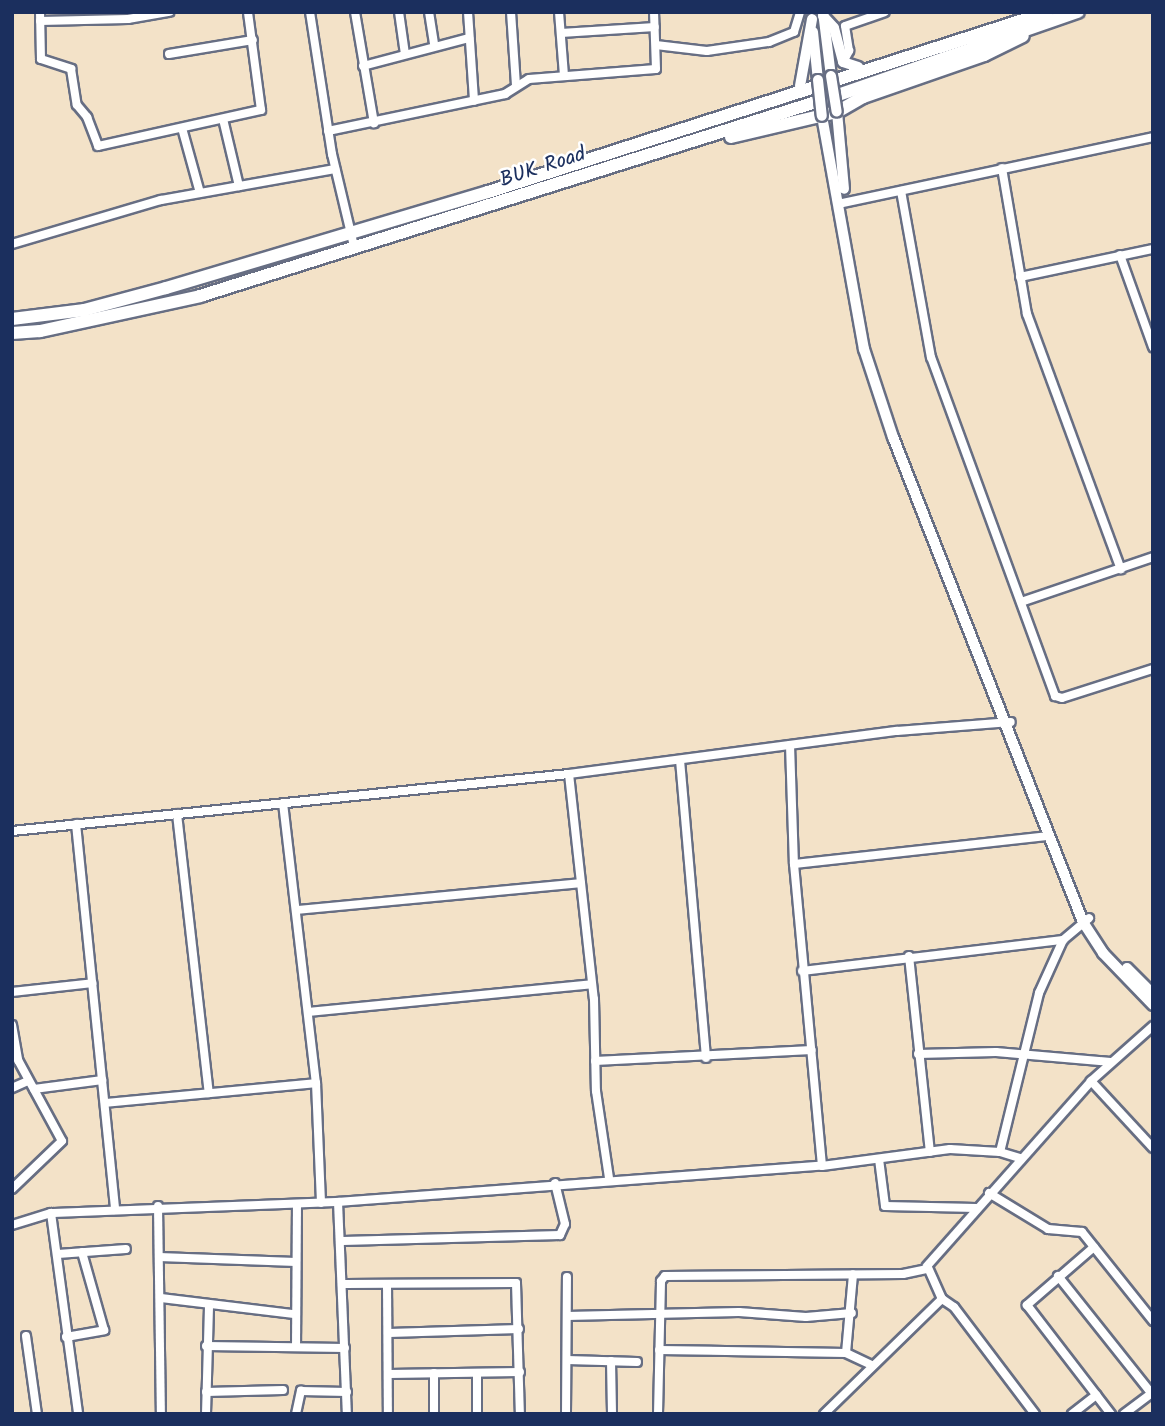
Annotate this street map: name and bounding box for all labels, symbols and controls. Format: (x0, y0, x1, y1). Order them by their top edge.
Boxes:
street label: BUK Road (497, 142, 589, 194)

